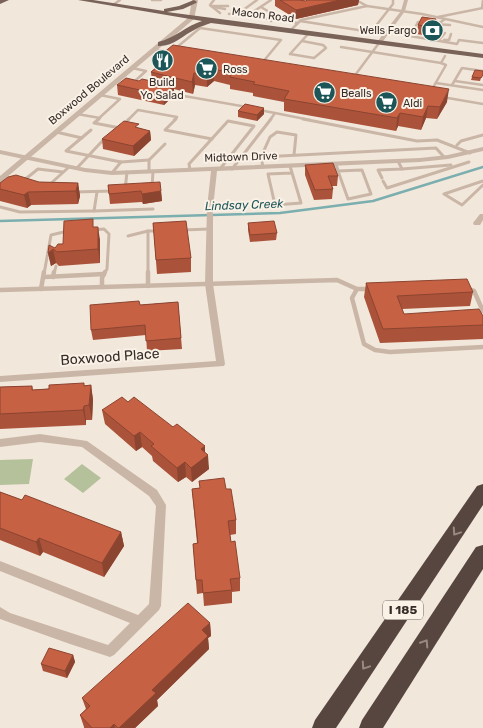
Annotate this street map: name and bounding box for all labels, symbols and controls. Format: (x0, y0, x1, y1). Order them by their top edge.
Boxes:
street label: Macon Road (231, 5, 295, 25)
bank icon: Wells Fargo (421, 18, 445, 42)
place label: Wells Fargo (359, 24, 417, 37)
restaurant icon: Build Yo Salad (150, 49, 174, 73)
street label: Boxwood Boulevard (46, 52, 132, 128)
supermarket icon: Ross (195, 57, 219, 81)
place label: Ross (223, 63, 248, 76)
place label: Build Yo Salad (140, 76, 184, 102)
supermarket icon: Bealls (313, 81, 337, 105)
place label: Bealls (341, 87, 372, 100)
supermarket icon: Aldi (375, 91, 399, 115)
place label: Aldi (403, 97, 422, 110)
street label: Midtown Drive (204, 149, 278, 165)
water label: Lindsay Creek (204, 197, 284, 213)
street label: Boxwood Place (60, 345, 160, 369)
one-way arrow (453, 526, 462, 535)
road number: I 185 (383, 600, 423, 620)
one-way arrow (419, 639, 428, 648)
one-way arrow (362, 661, 371, 670)

